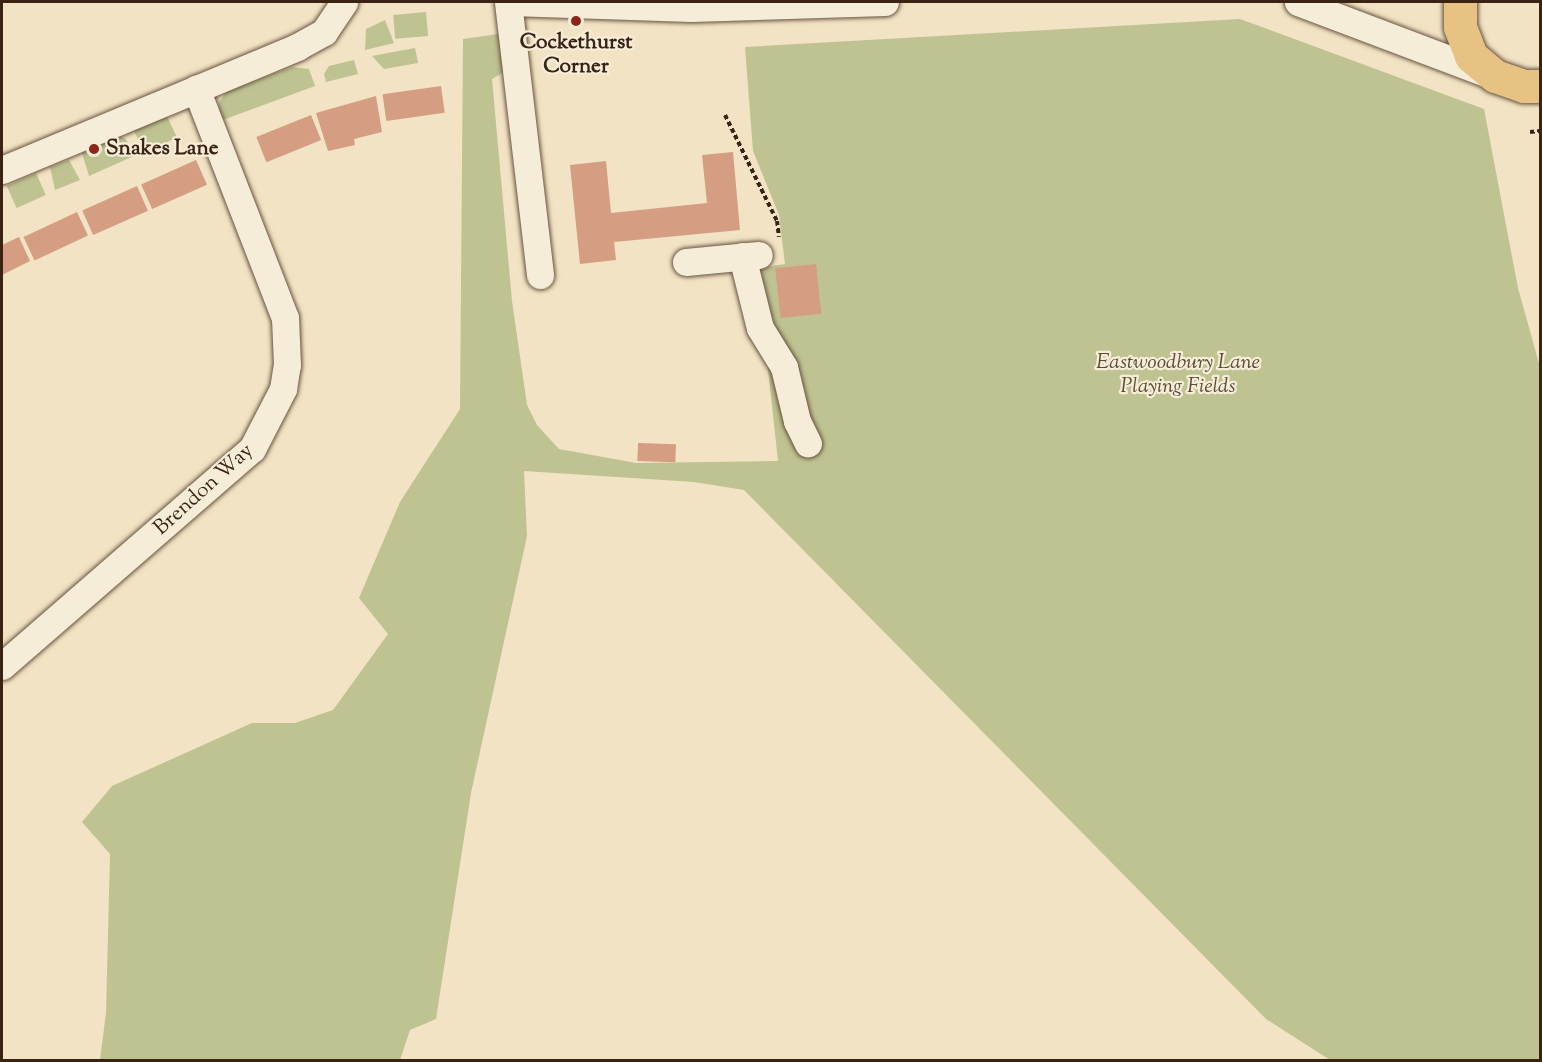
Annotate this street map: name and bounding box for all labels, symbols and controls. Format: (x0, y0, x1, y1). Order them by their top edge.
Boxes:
marker: Cockethurst Corner (569, 14, 583, 28)
place label: Cockethurst Corner (520, 30, 632, 80)
place label: Snakes Lane (106, 136, 218, 162)
marker: Snakes Lane (87, 142, 101, 156)
park label: Eastwoodbury Lane Playing Fields (1096, 350, 1260, 400)
street label: Brendon Way (149, 439, 259, 541)

